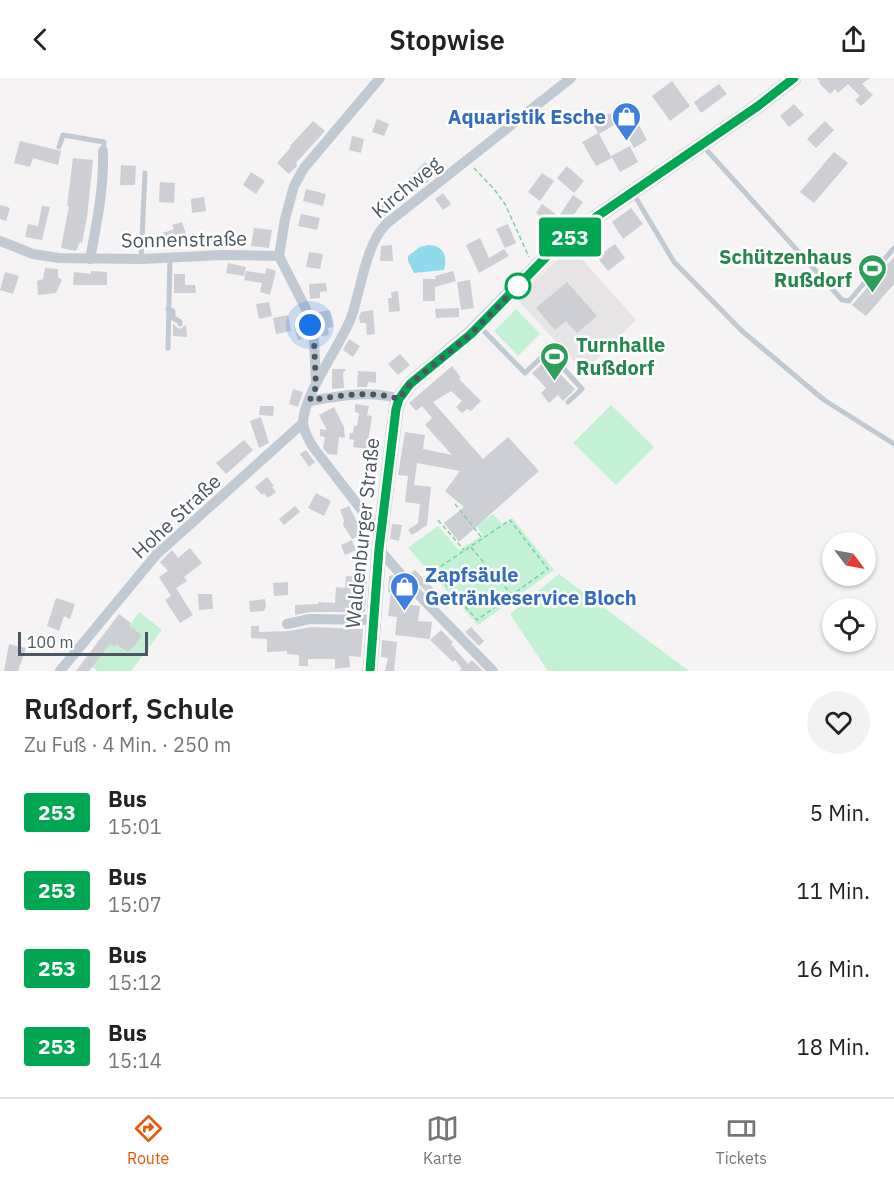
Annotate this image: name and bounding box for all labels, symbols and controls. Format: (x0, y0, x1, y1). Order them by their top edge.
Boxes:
text: Stopwise (389, 22, 505, 57)
icon: back (24, 23, 57, 56)
icon: share (837, 23, 870, 56)
shop icon: Aquaristik Esche (611, 100, 643, 142)
place label: Aquaristik Esche (448, 103, 606, 130)
street label: Kirchweg (366, 150, 447, 224)
line badge: 253 (536, 218, 604, 256)
text: 253 (551, 223, 589, 251)
street label: Sonnenstraße (121, 224, 247, 254)
place label: Schützenhaus Rußdorf (719, 243, 852, 293)
sports icon: Schützenhaus Rußdorf (857, 252, 889, 294)
unlabelled marker (505, 273, 531, 299)
your location (295, 310, 325, 340)
place label: Turnhalle Rußdorf (576, 331, 665, 381)
sports icon: Turnhalle Rußdorf (539, 340, 571, 382)
street label: Waldenburger Straße (339, 436, 385, 630)
street label: Hohe Straße (126, 468, 226, 564)
north arrow (822, 532, 876, 586)
map controls (822, 532, 876, 652)
place label: Zapfsäule Getränkeservice Bloch (425, 561, 637, 611)
shop icon: Zapfsäule Getränkeservice Bloch (388, 570, 420, 612)
button: locate (822, 598, 876, 652)
scale bar (18, 629, 148, 656)
text: 100 m (27, 632, 74, 652)
text: Rußdorf, Schule (24, 690, 234, 727)
button: heart (807, 691, 870, 754)
text: Zu Fuß · 4 Min. · 250 m (24, 731, 231, 758)
text: Bus (108, 784, 147, 813)
text: 253 (38, 798, 76, 826)
text: 5 Min. (810, 798, 870, 827)
text: 15:01 (108, 813, 162, 840)
text: Bus (108, 862, 147, 891)
text: 253 (38, 876, 76, 904)
text: 11 Min. (797, 876, 870, 905)
text: 15:07 (108, 891, 162, 918)
text: Bus (108, 940, 147, 969)
text: 253 (38, 954, 76, 982)
text: 16 Min. (797, 954, 870, 983)
text: 15:12 (108, 969, 162, 996)
text: Bus (108, 1018, 147, 1047)
text: 253 (38, 1032, 76, 1060)
text: 18 Min. (797, 1032, 870, 1061)
text: 15:14 (108, 1047, 162, 1074)
tab: Route (127, 1112, 169, 1168)
tab: Karte (423, 1112, 462, 1168)
tab: Tickets (716, 1112, 767, 1168)

